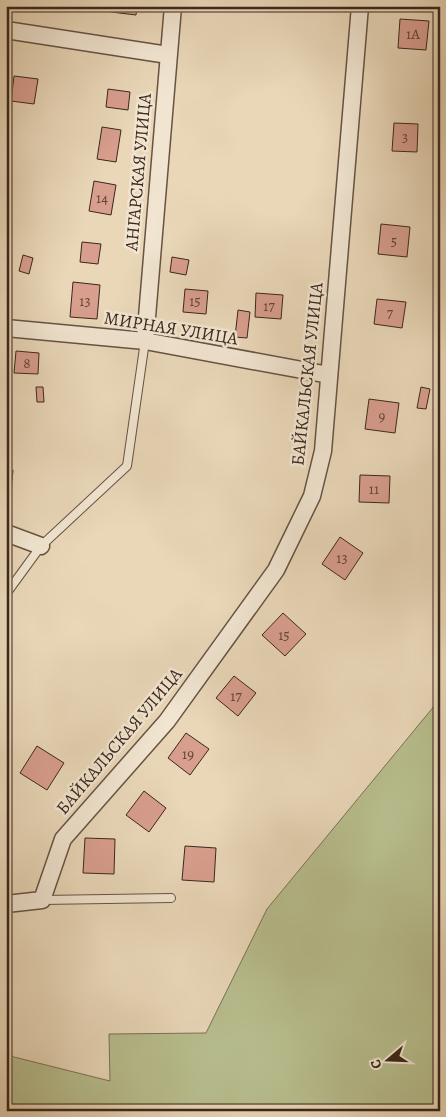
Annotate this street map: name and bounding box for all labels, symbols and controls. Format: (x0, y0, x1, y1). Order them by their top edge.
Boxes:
house number: 1А (406, 24, 420, 44)
street label: АНГАРСКАЯ УЛИЦА (119, 92, 157, 253)
house number: 3 (402, 127, 408, 147)
house number: 14 (96, 188, 108, 208)
house number: 5 (391, 231, 397, 251)
street label: БАЙКАЛЬСКАЯ УЛИЦА (285, 281, 329, 467)
house number: 13 (79, 291, 91, 311)
house number: 15 (189, 291, 201, 311)
house number: 17 (263, 296, 275, 316)
house number: 7 (387, 303, 394, 323)
street label: МИРНАЯ УЛИЦА (102, 306, 240, 351)
house number: 8 (23, 353, 31, 373)
house number: 9 (379, 406, 386, 426)
house number: 11 (369, 479, 379, 499)
house number: 13 (336, 548, 348, 568)
house number: 15 (278, 625, 290, 645)
street label: БАЙКАЛЬСКАЯ УЛИЦА (51, 662, 188, 819)
house number: 17 (230, 686, 242, 706)
house number: 19 (182, 744, 194, 764)
north arrow (364, 1034, 414, 1084)
text: С (366, 1057, 387, 1071)

